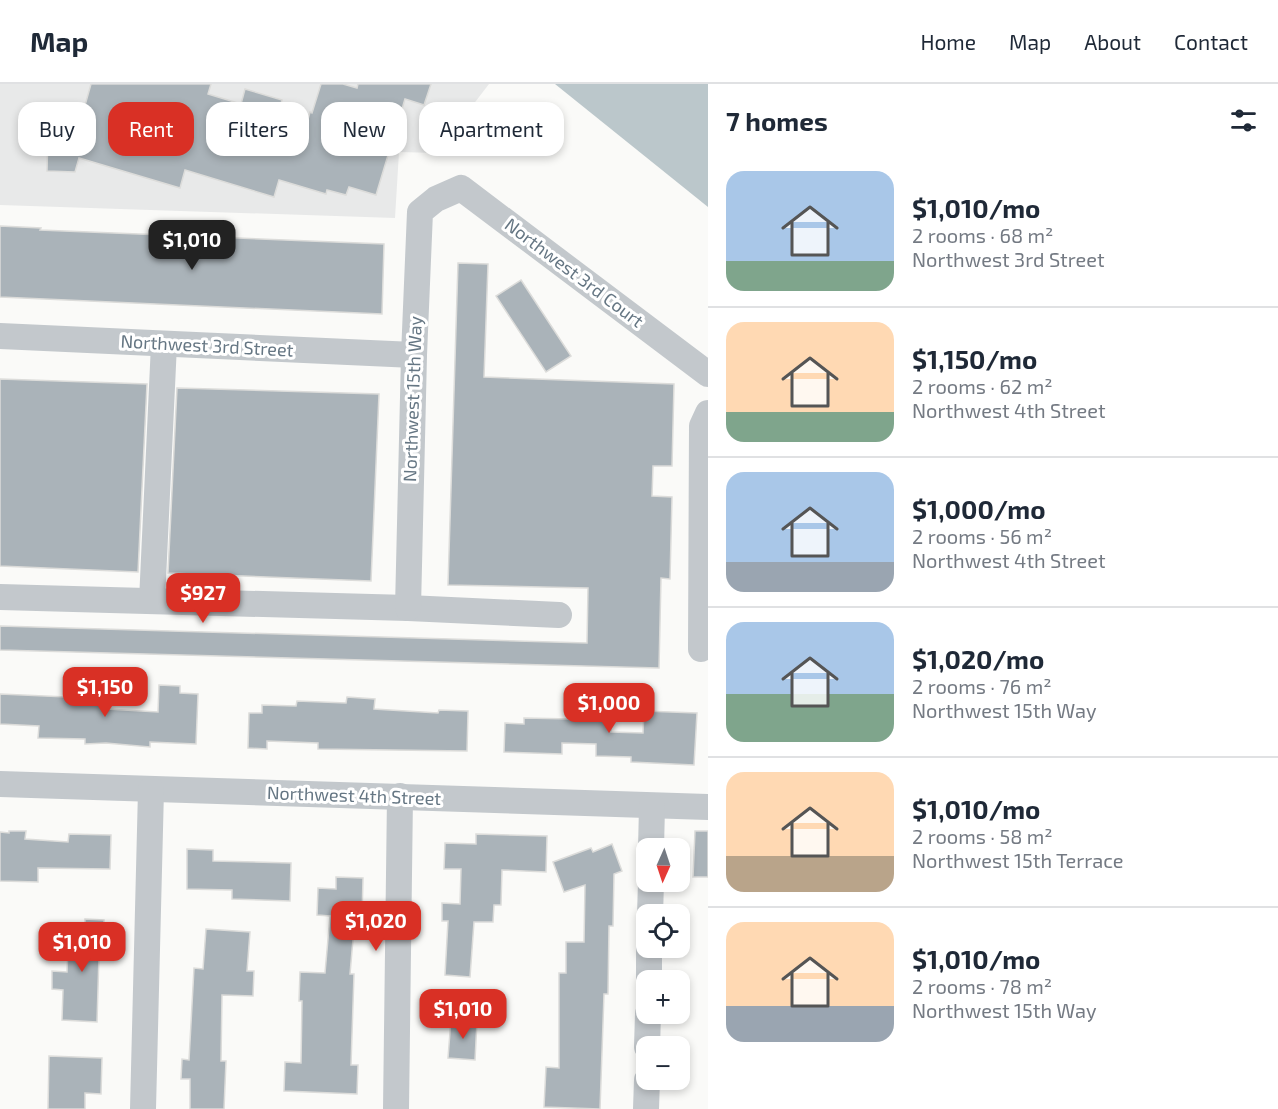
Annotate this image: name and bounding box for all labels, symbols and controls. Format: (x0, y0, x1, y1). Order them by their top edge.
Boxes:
text: Map (30, 24, 88, 58)
text: Home (920, 29, 976, 54)
text: Map (1009, 29, 1051, 54)
text: About (1084, 29, 1141, 54)
text: Contact (1174, 29, 1248, 54)
chip: Buy (18, 102, 96, 156)
chip: Rent (108, 102, 194, 156)
chip: Filters (206, 102, 309, 156)
chip: New (321, 102, 407, 156)
chip: Apartment (419, 102, 564, 156)
icon: filters (1227, 104, 1260, 137)
text: 7 homes (726, 105, 828, 136)
text: $1,010/mo (912, 192, 1040, 223)
icon: home (774, 195, 846, 267)
street label: Northwest 3rd Court (501, 213, 648, 332)
pin: $1,010 (143, 220, 241, 271)
text: 2 rooms · 68 m² (912, 223, 1053, 247)
text: $1,010 (163, 227, 221, 251)
text: Northwest 3rd Street (912, 247, 1105, 271)
street label: Northwest 15th Way (398, 315, 426, 482)
street label: Northwest 3rd Street (120, 329, 294, 361)
text: $1,150/mo (912, 343, 1037, 374)
icon: home (774, 346, 846, 418)
text: 2 rooms · 62 m² (912, 374, 1052, 398)
text: Northwest 4th Street (912, 398, 1106, 422)
text: $1,000/mo (912, 493, 1046, 524)
icon: home (774, 496, 846, 568)
text: 2 rooms · 56 m² (912, 524, 1052, 548)
text: Northwest 4th Street (912, 548, 1106, 572)
pin: $927 (167, 573, 239, 624)
text: $927 (180, 580, 226, 604)
text: $1,020/mo (912, 643, 1044, 674)
icon: home (774, 646, 846, 718)
pin: $1,150 (56, 667, 154, 718)
text: $1,150 (77, 674, 133, 698)
text: 2 rooms · 76 m² (912, 674, 1051, 698)
pin: $1,000 (560, 683, 658, 734)
text: $1,000 (578, 690, 640, 714)
text: Northwest 15th Way (912, 698, 1097, 722)
street label: Northwest 4th Street (267, 781, 442, 809)
text: $1,010/mo (912, 793, 1040, 824)
icon: home (774, 796, 846, 868)
text: 2 rooms · 58 m² (912, 824, 1053, 848)
north arrow (636, 838, 690, 892)
map controls (636, 838, 690, 1090)
text: Northwest 15th Terrace (912, 848, 1124, 872)
pin: $1,020 (327, 901, 425, 952)
button: locate (636, 904, 690, 958)
text: $1,020 (345, 908, 407, 932)
pin: $1,010 (33, 922, 131, 973)
text: $1,010 (53, 929, 111, 953)
text: $1,010/mo (912, 943, 1040, 974)
icon: home (774, 946, 846, 1018)
button: + (636, 970, 690, 1024)
text: 2 rooms · 78 m² (912, 974, 1052, 998)
pin: $1,010 (414, 989, 512, 1040)
text: $1,010 (434, 996, 492, 1020)
text: Northwest 15th Way (912, 998, 1097, 1022)
button: − (636, 1036, 690, 1090)

